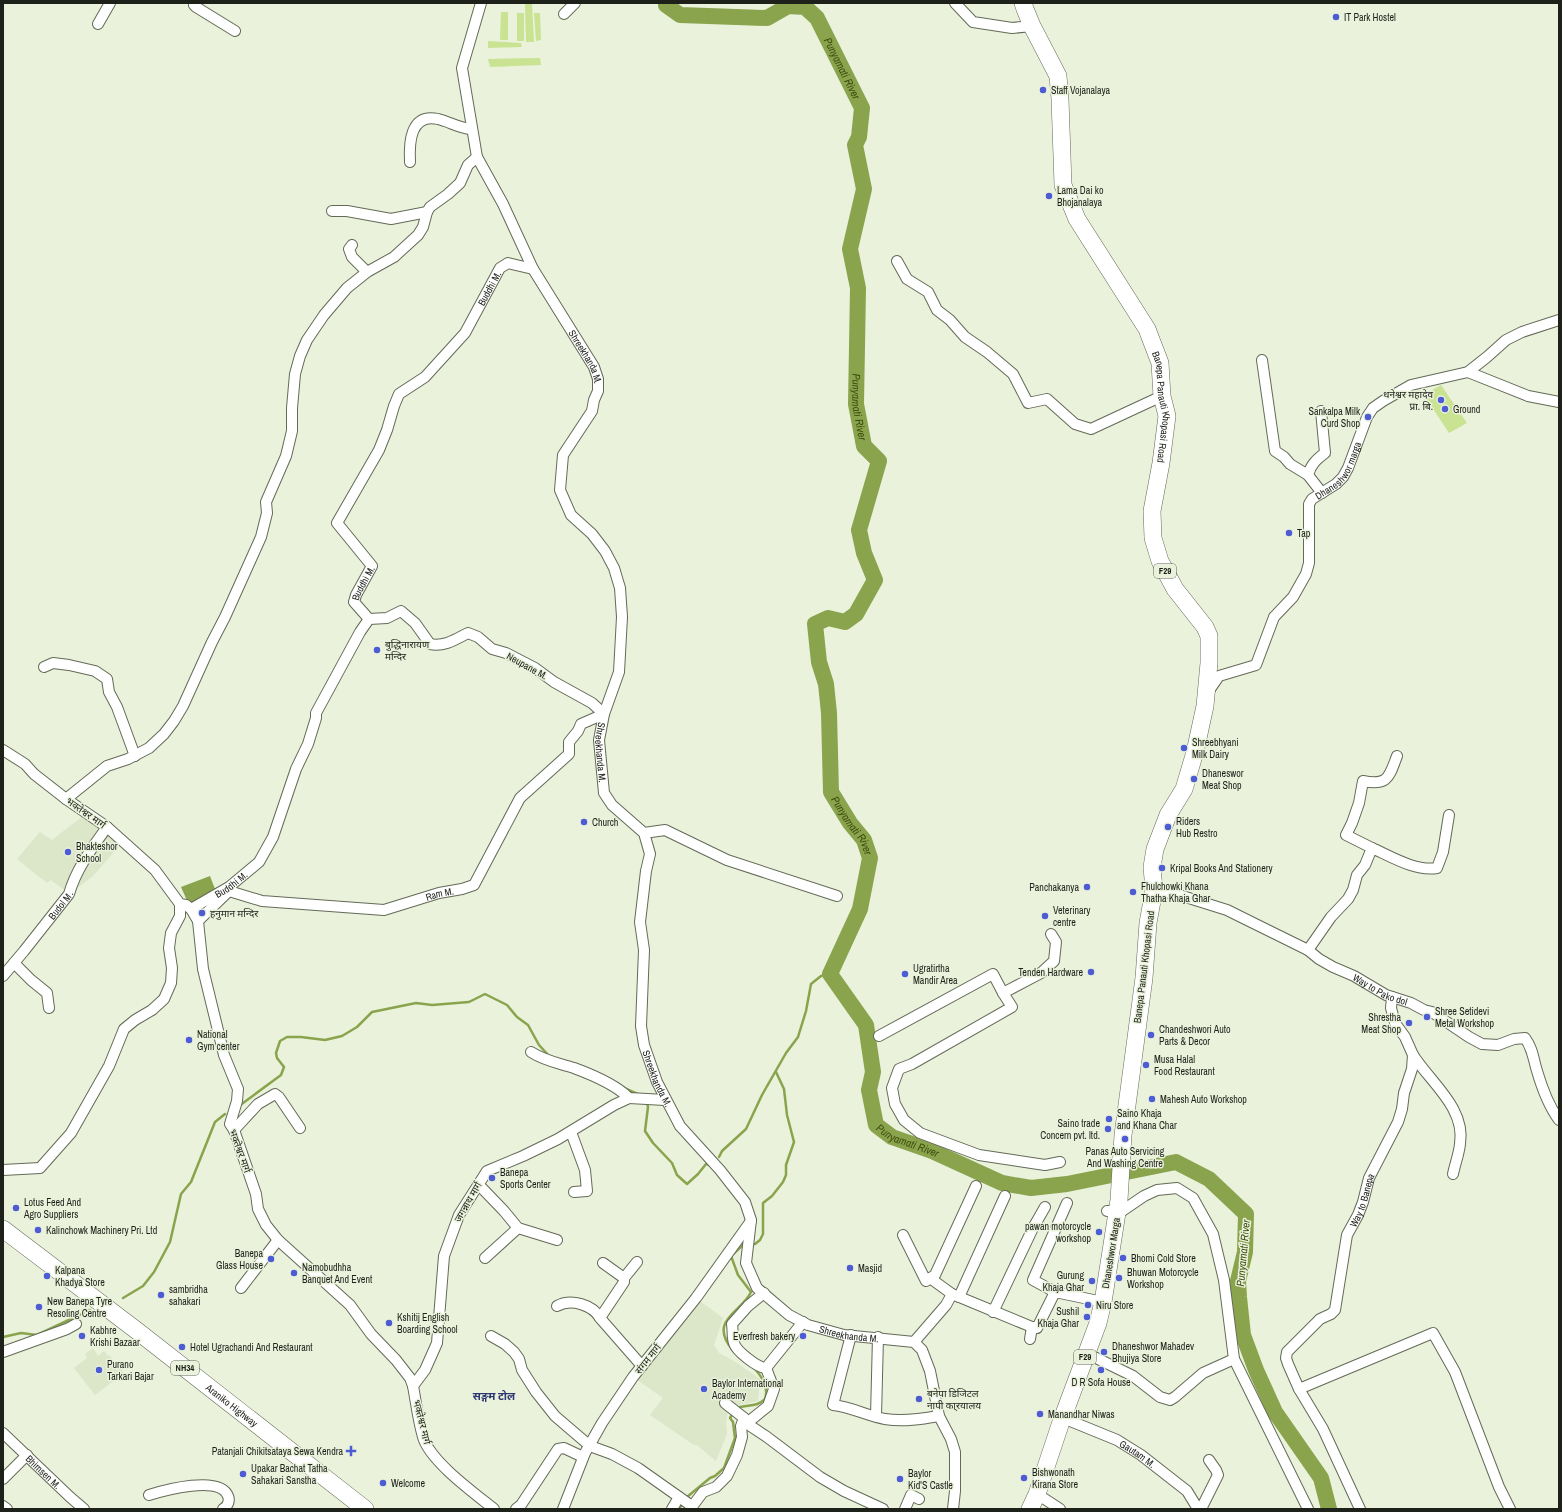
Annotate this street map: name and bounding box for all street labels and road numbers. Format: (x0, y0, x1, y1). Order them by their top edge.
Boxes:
street label: Buddhi M. (475, 269, 504, 308)
street label: Shreekhanda M. (566, 327, 605, 384)
street label: Banepa Panauti Khopasi Road (1150, 349, 1174, 464)
street label: Dhaneshwor marga (1313, 439, 1364, 502)
street label: Buddhi M. (348, 563, 377, 602)
road number: F29 (1154, 564, 1176, 578)
street label: Neupane M. (504, 649, 550, 683)
street label: Shreekhanda M. (592, 721, 609, 783)
street label: भक्तेश्वर मार्ग (64, 795, 109, 832)
street label: Buddhi M. (212, 868, 250, 900)
street label: Ram M. (424, 884, 455, 903)
street label: Budol M. (45, 890, 76, 922)
street label: Banepa Panauti Khopasi Road (1131, 910, 1157, 1024)
street label: Way to Pako dol (1351, 970, 1409, 1008)
street label: Shreekhanda M. (640, 1048, 675, 1109)
street label: भक्तेश्वर मार्ग (226, 1127, 254, 1176)
street label: Way to Banepa (1346, 1171, 1377, 1229)
street label: जगन्नाथ मार्ग (451, 1179, 485, 1224)
street label: Dhaneshwor Marga (1099, 1216, 1123, 1289)
street label: Shreekhanda M. (818, 1322, 879, 1345)
street label: संगम मार्ग (632, 1340, 664, 1377)
road number: F29 (1074, 1350, 1096, 1364)
road number: NH34 (171, 1361, 199, 1375)
street label: Araniko Highway (203, 1380, 261, 1430)
street label: भक्तेश्वर मार्ग (410, 1398, 434, 1447)
street label: Gautam M. (1117, 1437, 1158, 1470)
street label: Bhimsen M. (23, 1452, 64, 1492)

